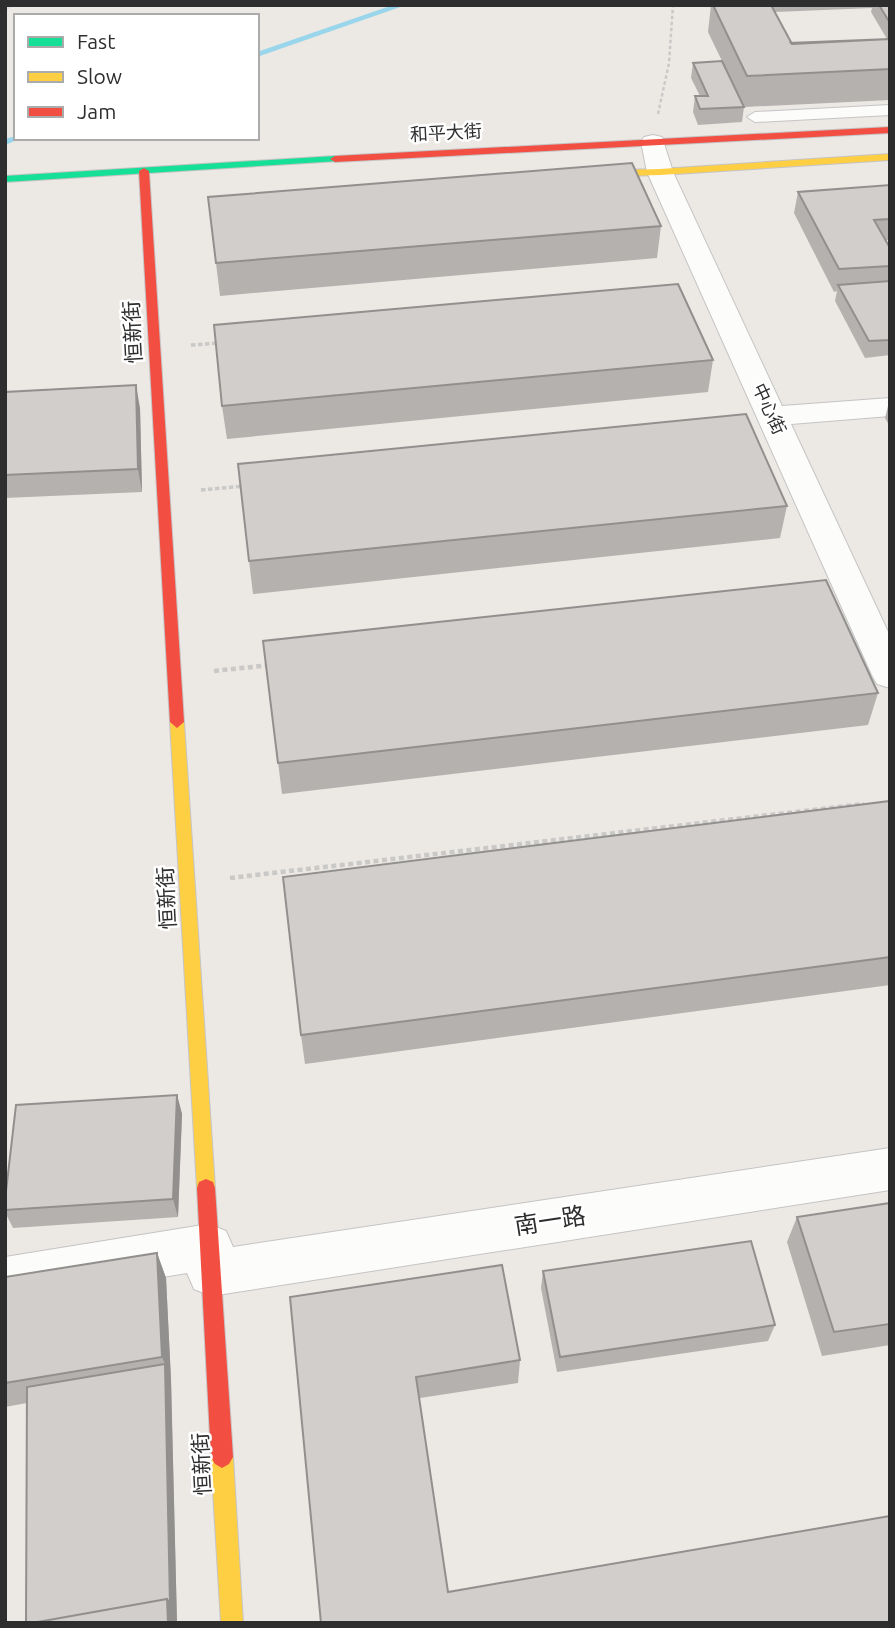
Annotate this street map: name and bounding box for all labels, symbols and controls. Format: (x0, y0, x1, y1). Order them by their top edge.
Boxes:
legend (14, 14, 259, 140)
text: Fast (77, 29, 115, 53)
text: Slow (77, 64, 122, 88)
text: Jam (77, 99, 116, 123)
street label: 和平大街 (409, 120, 482, 144)
street label: 恒新街 (118, 300, 146, 364)
street label: 中心街 (749, 380, 790, 437)
street label: 恒新街 (152, 866, 180, 930)
street label: 南一路 (512, 1202, 588, 1239)
street label: 恒新街 (187, 1432, 215, 1496)

